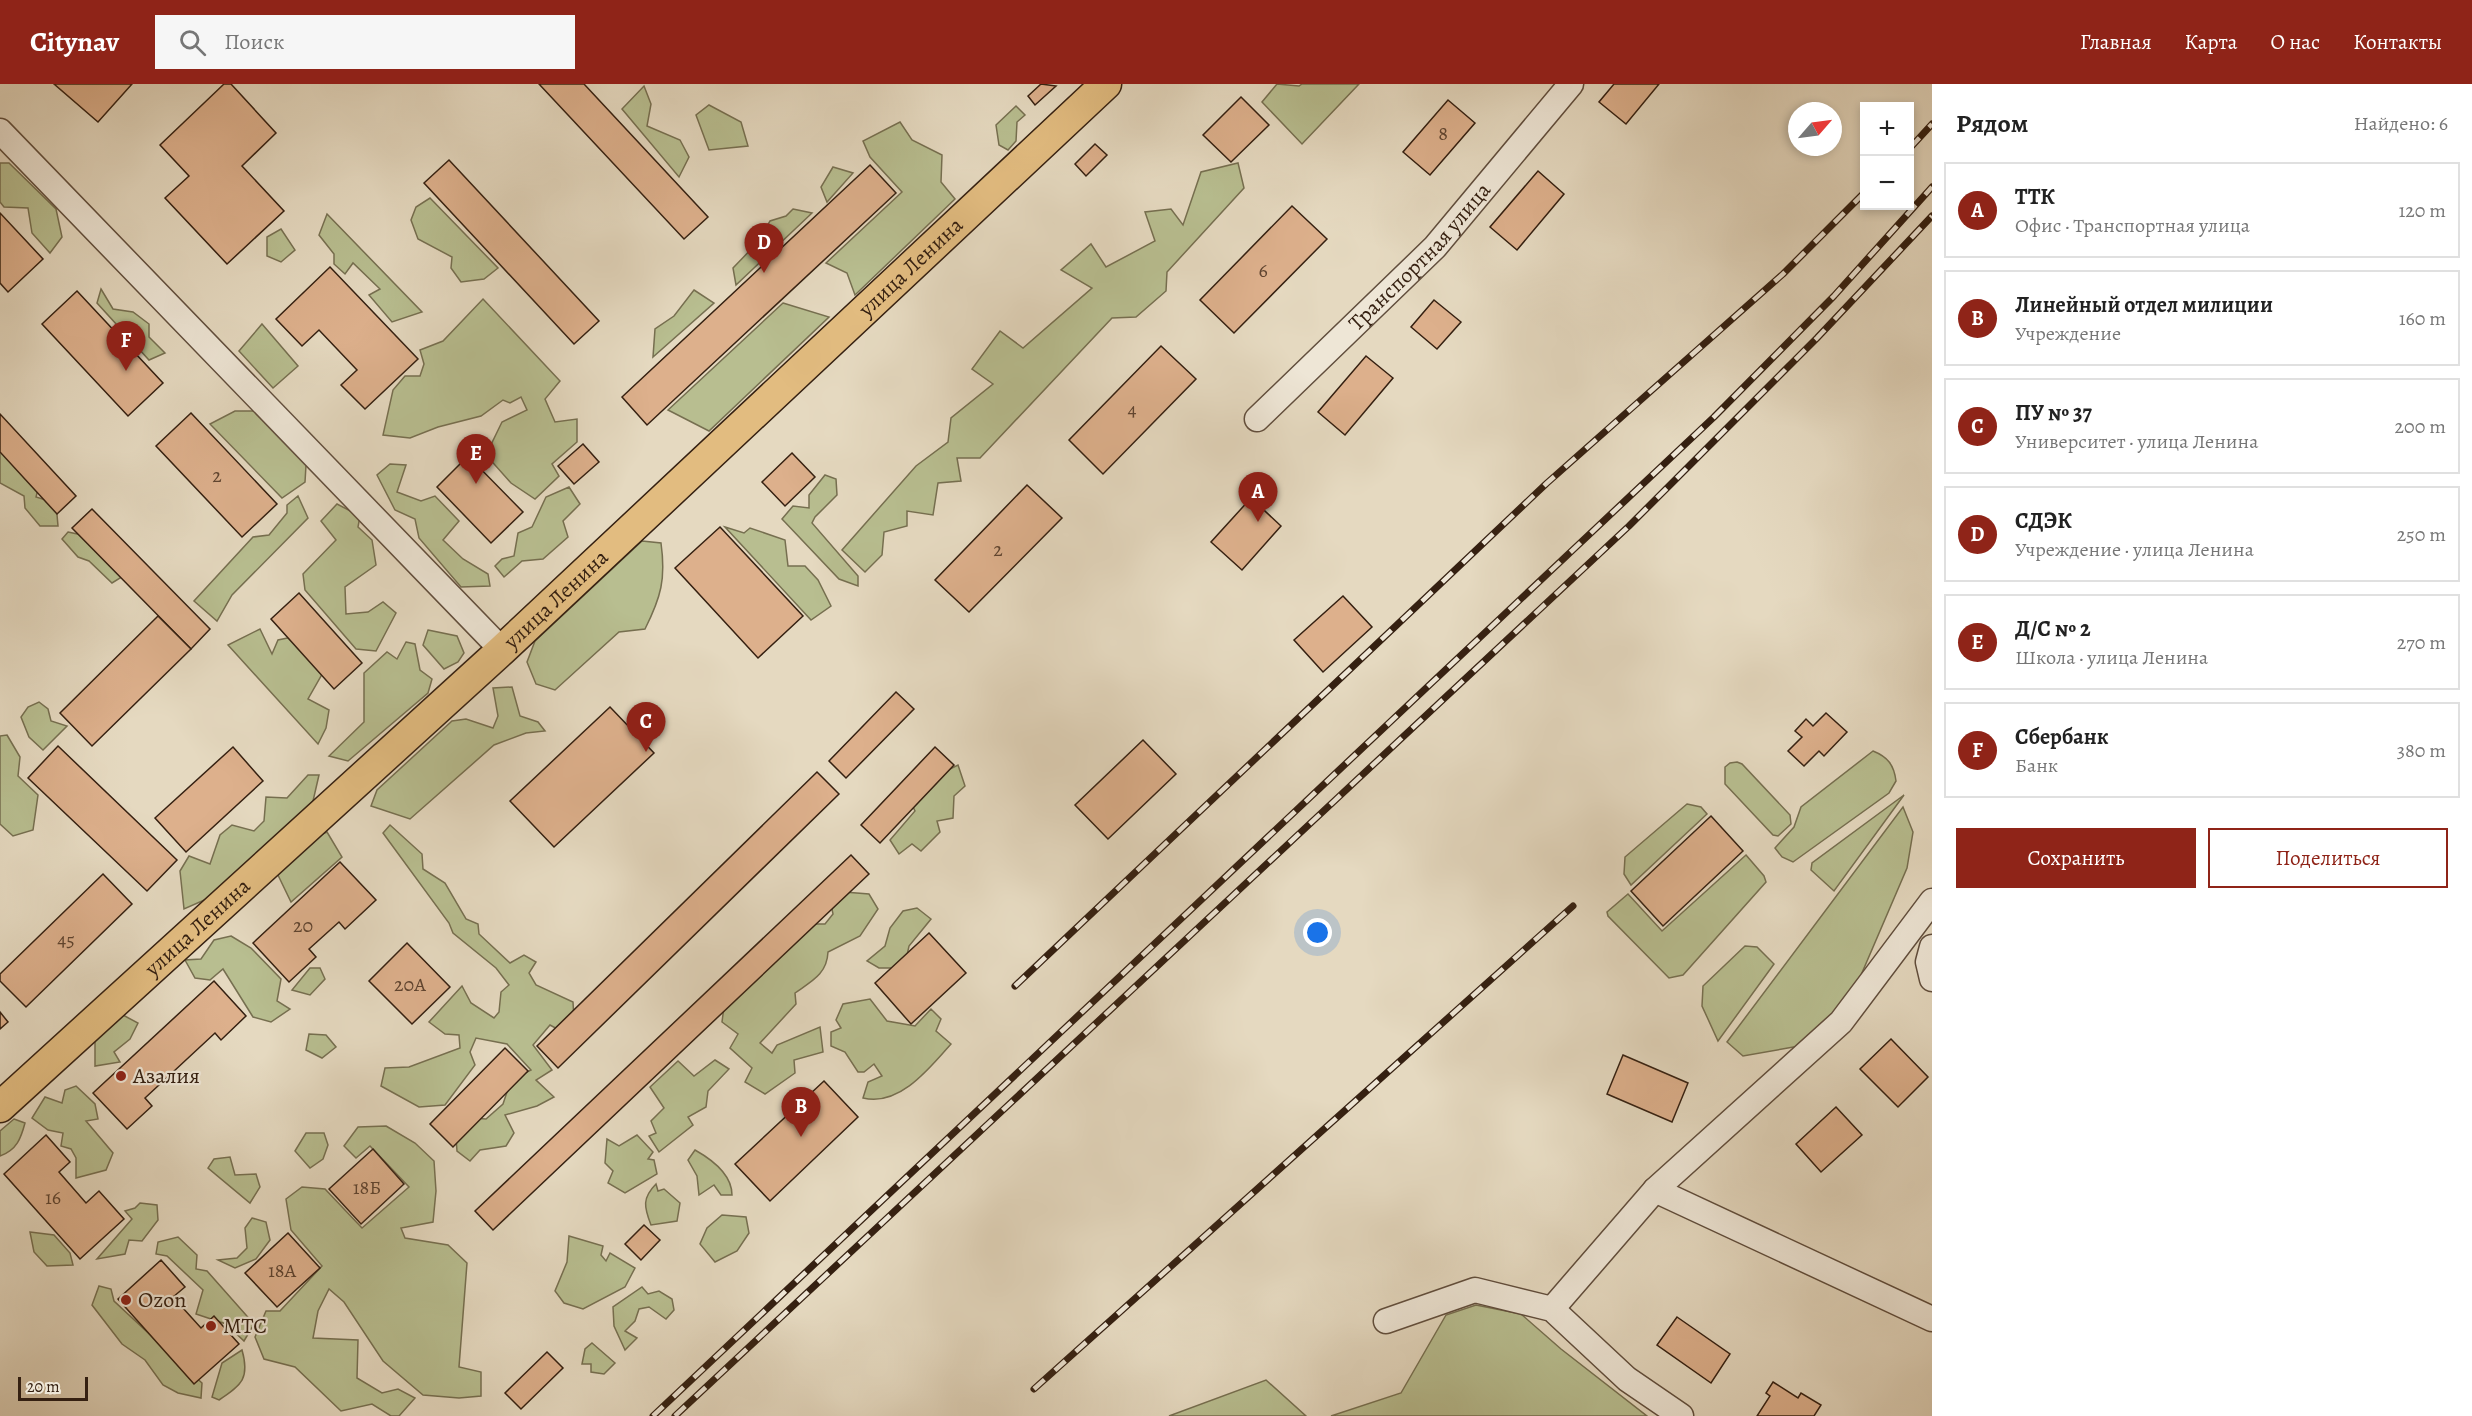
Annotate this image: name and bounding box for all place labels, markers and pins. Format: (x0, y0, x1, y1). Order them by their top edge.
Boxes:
pin: D (744, 224, 783, 273)
pin: F (106, 322, 146, 371)
pin: E (456, 434, 496, 484)
pin: A (1238, 472, 1278, 522)
pin: C (626, 702, 666, 752)
place label: Азалия (132, 1061, 200, 1091)
marker: Азалия (114, 1069, 128, 1083)
pin: B (782, 1088, 820, 1137)
place label: Ozon (138, 1285, 186, 1315)
marker: Ozon (119, 1293, 133, 1307)
place label: МТС (223, 1311, 267, 1341)
marker: МТС (204, 1319, 218, 1333)

